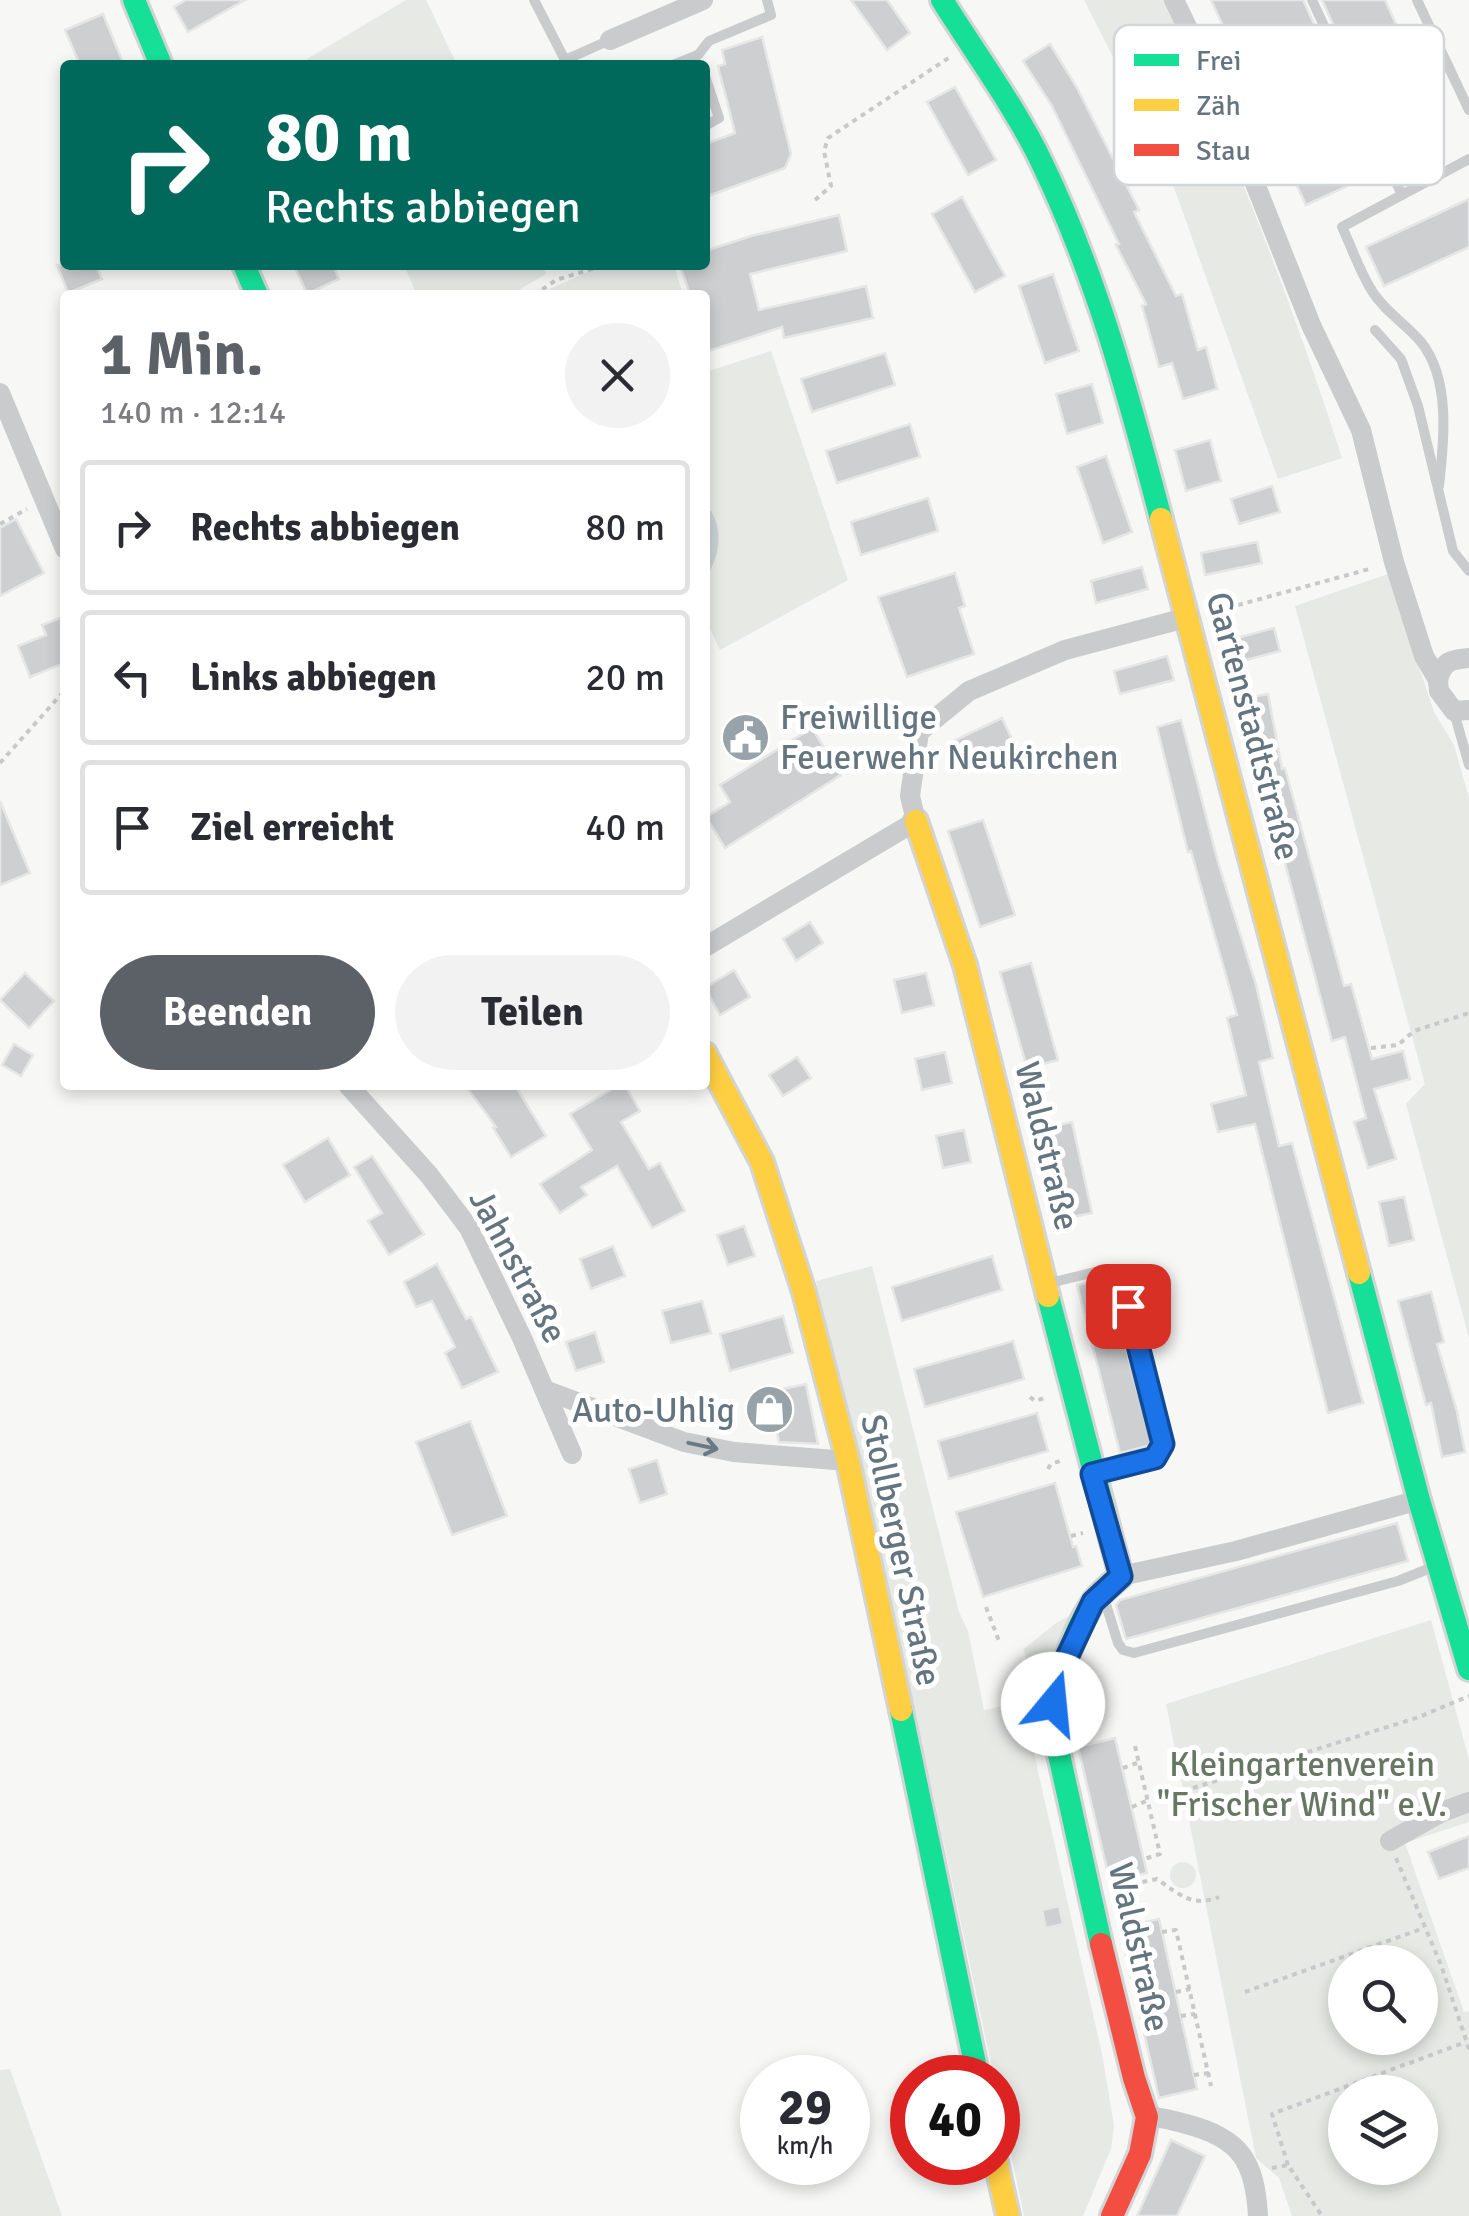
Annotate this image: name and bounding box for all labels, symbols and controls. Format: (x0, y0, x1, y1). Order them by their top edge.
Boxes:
legend (1114, 25, 1444, 185)
text: Frei (1196, 44, 1241, 78)
text: Zäh (1196, 89, 1241, 123)
text: 80 m (265, 94, 413, 180)
icon: right (100, 100, 230, 230)
text: Stau (1196, 134, 1251, 168)
text: Rechts abbiegen (265, 180, 581, 235)
text: 1 Min. (100, 318, 264, 392)
button: close (565, 323, 670, 428)
text: 140 m · 12:14 (100, 393, 286, 432)
icon: right (105, 500, 160, 555)
text: Rechts abbiegen (190, 504, 460, 551)
text: 80 m (585, 504, 665, 551)
street label: Gartenstadtstraße (1197, 587, 1309, 865)
icon: left (105, 650, 160, 705)
text: Links abbiegen (190, 654, 437, 701)
text: 20 m (585, 654, 665, 701)
place label: Freiwillige Feuerwehr Neukirchen (780, 696, 1119, 779)
public building icon: Freiwillige Feuerwehr Neukirchen (719, 711, 771, 763)
icon: arrive (105, 800, 160, 855)
text: Ziel erreicht (190, 804, 394, 851)
text: 40 m (585, 804, 665, 851)
button: Beenden (100, 955, 375, 1070)
button: Teilen (395, 955, 670, 1070)
street label: Waldstraße (1005, 1057, 1089, 1235)
street label: Jahnstraße (460, 1182, 576, 1350)
pin (1086, 1264, 1171, 1349)
icon: arrive (1101, 1279, 1156, 1334)
shop icon: Auto-Uhlig (744, 1384, 796, 1436)
place label: Auto-Uhlig (572, 1389, 735, 1432)
street label: Stollberger Straße (851, 1410, 951, 1690)
one-way arrow (686, 1438, 718, 1456)
position arrow (1001, 1652, 1105, 1756)
park label: Kleingartenverein "Frischer Wind" e.V. (1157, 1743, 1447, 1826)
street label: Waldstraße (1099, 1858, 1179, 2036)
map controls (1328, 1945, 1438, 2185)
button: search (1328, 1945, 1438, 2055)
speed limit sign: 40 (890, 2055, 1020, 2185)
button: layers (1328, 2075, 1438, 2185)
text: 29 (778, 2077, 832, 2139)
text: km/h (777, 2130, 833, 2161)

